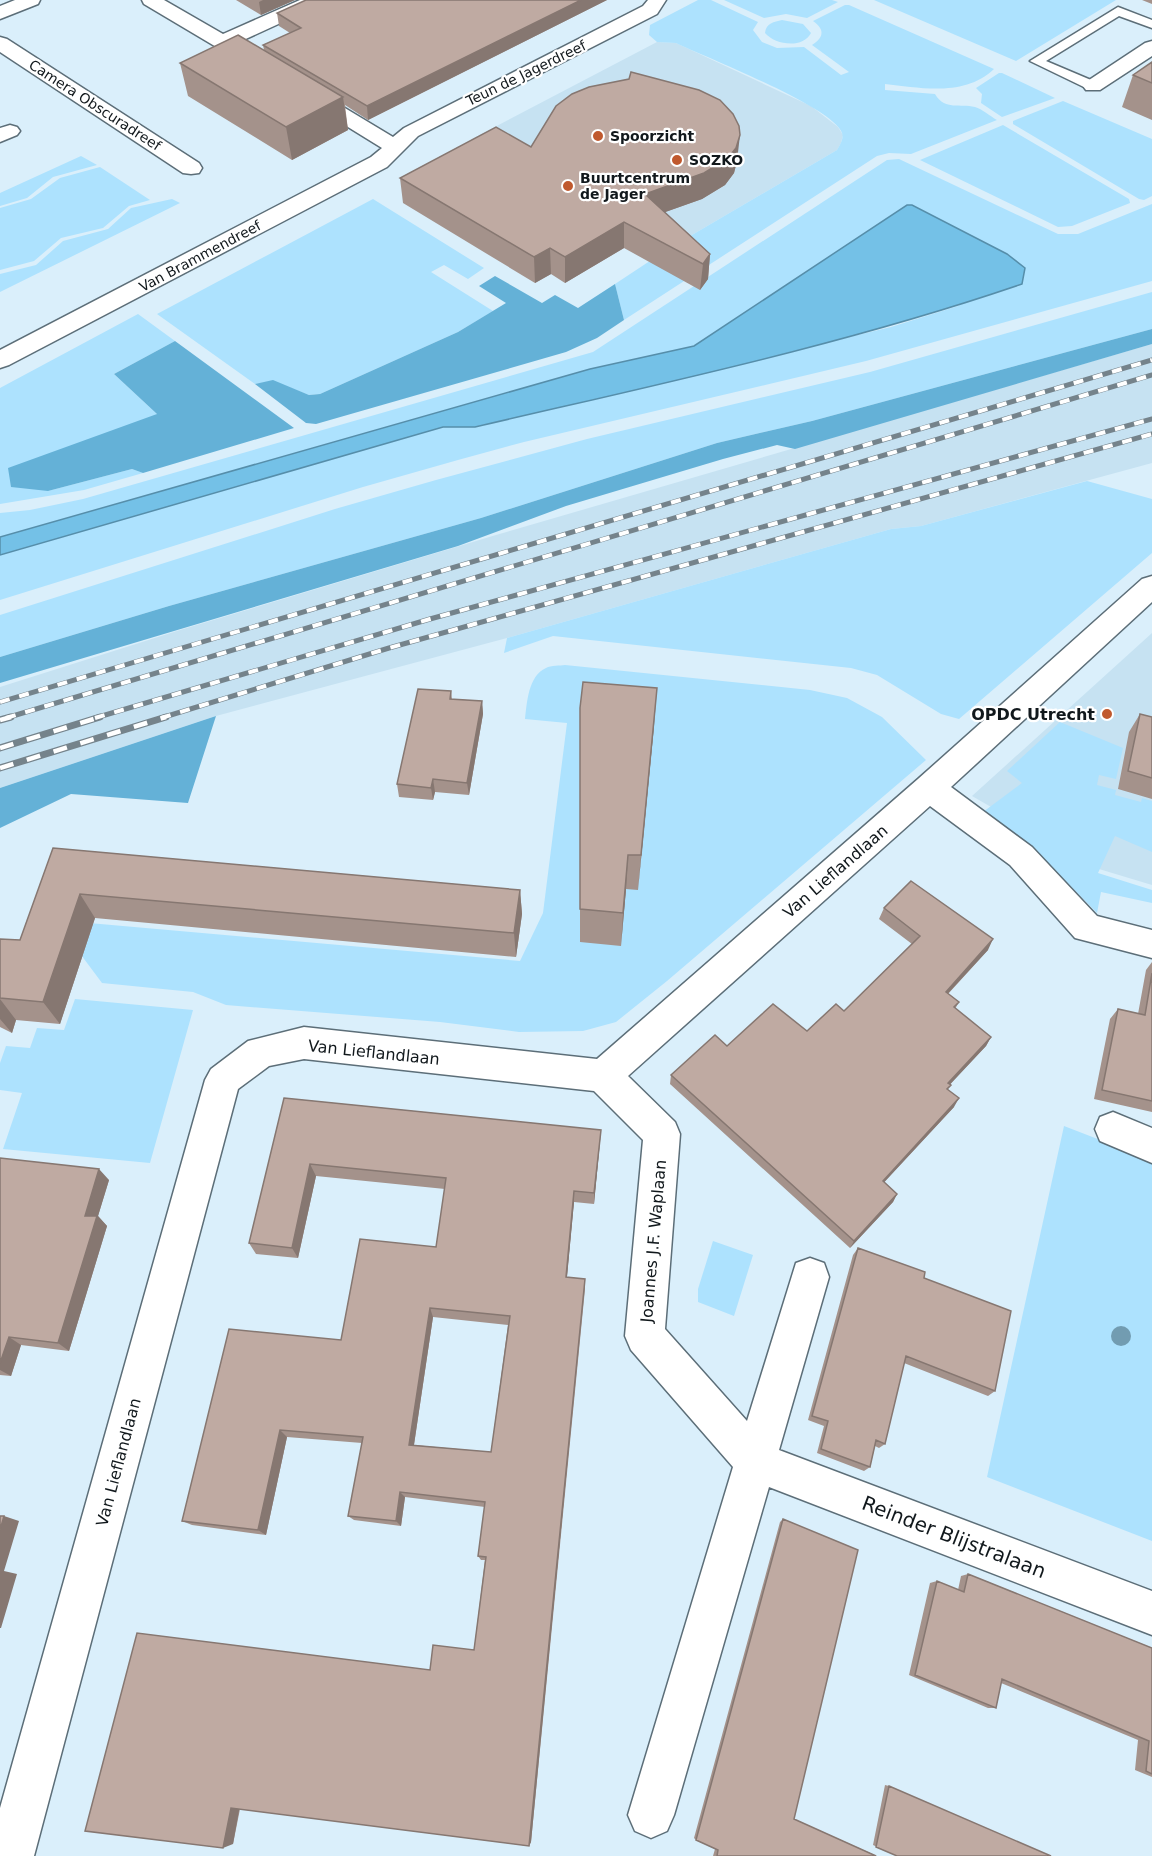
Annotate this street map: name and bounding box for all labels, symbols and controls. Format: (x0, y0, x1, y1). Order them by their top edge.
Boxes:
street label: Teun de Jagerdreef (463, 37, 589, 109)
street label: Camera Obscuradreef (26, 56, 165, 154)
place label: Spoorzicht (610, 128, 694, 144)
marker: Spoorzicht (591, 129, 605, 143)
place label: SOZKO (689, 152, 743, 168)
marker: SOZKO (670, 153, 684, 167)
place label: Buurtcentrum de Jager (580, 170, 690, 202)
marker: Buurtcentrum de Jager (561, 179, 575, 193)
street label: Van Brammendreef (136, 217, 265, 295)
place label: OPDC Utrecht (971, 705, 1095, 724)
marker: OPDC Utrecht (1100, 707, 1114, 721)
street label: Van Lieflandlaan (779, 821, 891, 922)
street label: Van Lieflandlaan (307, 1036, 441, 1069)
street label: Joannes J.F. Waplaan (637, 1159, 670, 1324)
street label: Van Lieflandlaan (92, 1396, 145, 1528)
street label: Reinder Blijstralaan (859, 1491, 1049, 1583)

